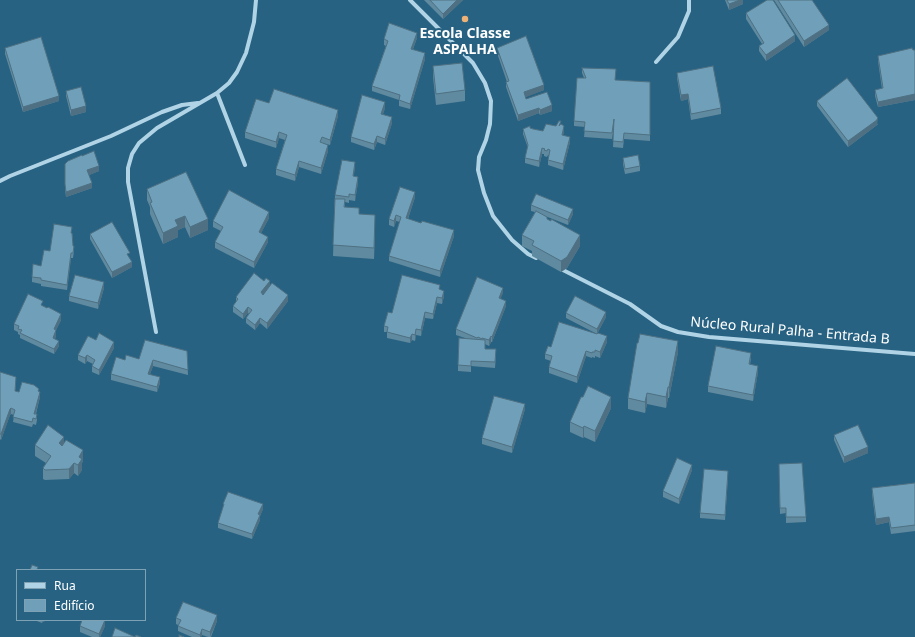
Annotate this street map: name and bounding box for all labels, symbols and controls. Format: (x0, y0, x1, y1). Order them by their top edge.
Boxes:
marker: Escola Classe ASPALHA (460, 14, 470, 24)
place label: Escola Classe ASPALHA (420, 26, 510, 58)
street label: Núcleo Rural Palha - Entrada B (690, 314, 890, 348)
legend (16, 569, 146, 621)
text: Rua (54, 577, 76, 594)
text: Edifício (54, 597, 95, 614)

